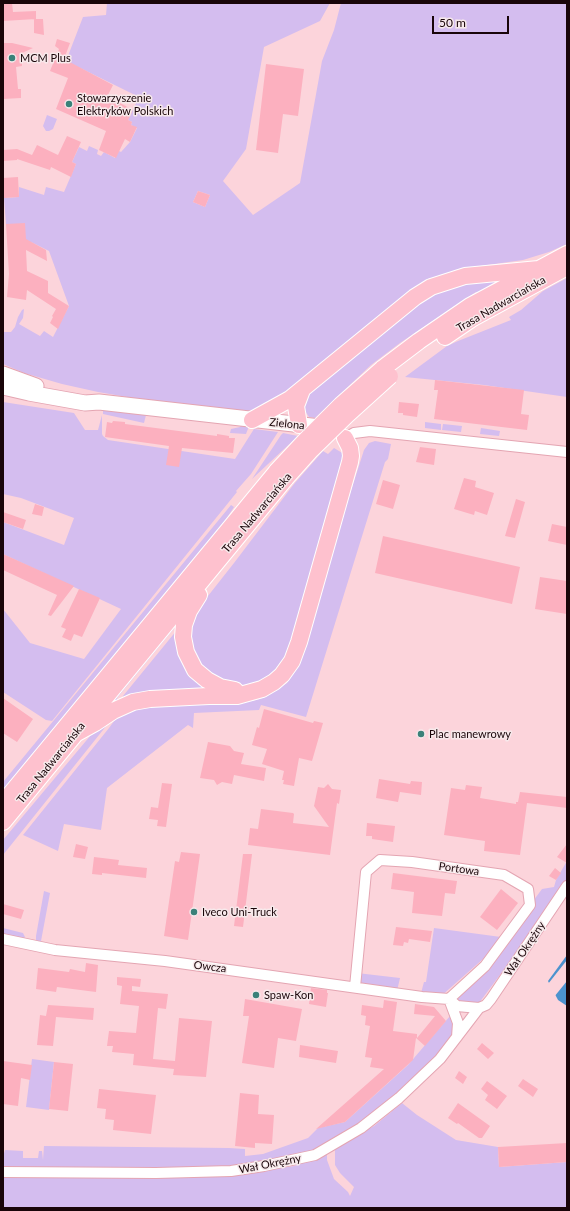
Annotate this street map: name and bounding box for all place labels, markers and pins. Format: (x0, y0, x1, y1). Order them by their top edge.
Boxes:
place label: MCM Plus (20, 51, 71, 65)
marker: MCM Plus (7, 53, 17, 63)
place label: Stowarzyszenie Elektryków Polskich (77, 91, 173, 117)
marker: Stowarzyszenie Elektryków Polskich (64, 99, 74, 109)
place label: Plac manewrowy (429, 727, 511, 741)
marker: Plac manewrowy (416, 729, 426, 739)
place label: Iveco Uni-Truck (202, 905, 277, 919)
marker: Iveco Uni-Truck (189, 907, 199, 917)
place label: Spaw-Kon (264, 988, 313, 1002)
marker: Spaw-Kon (251, 990, 261, 1000)

